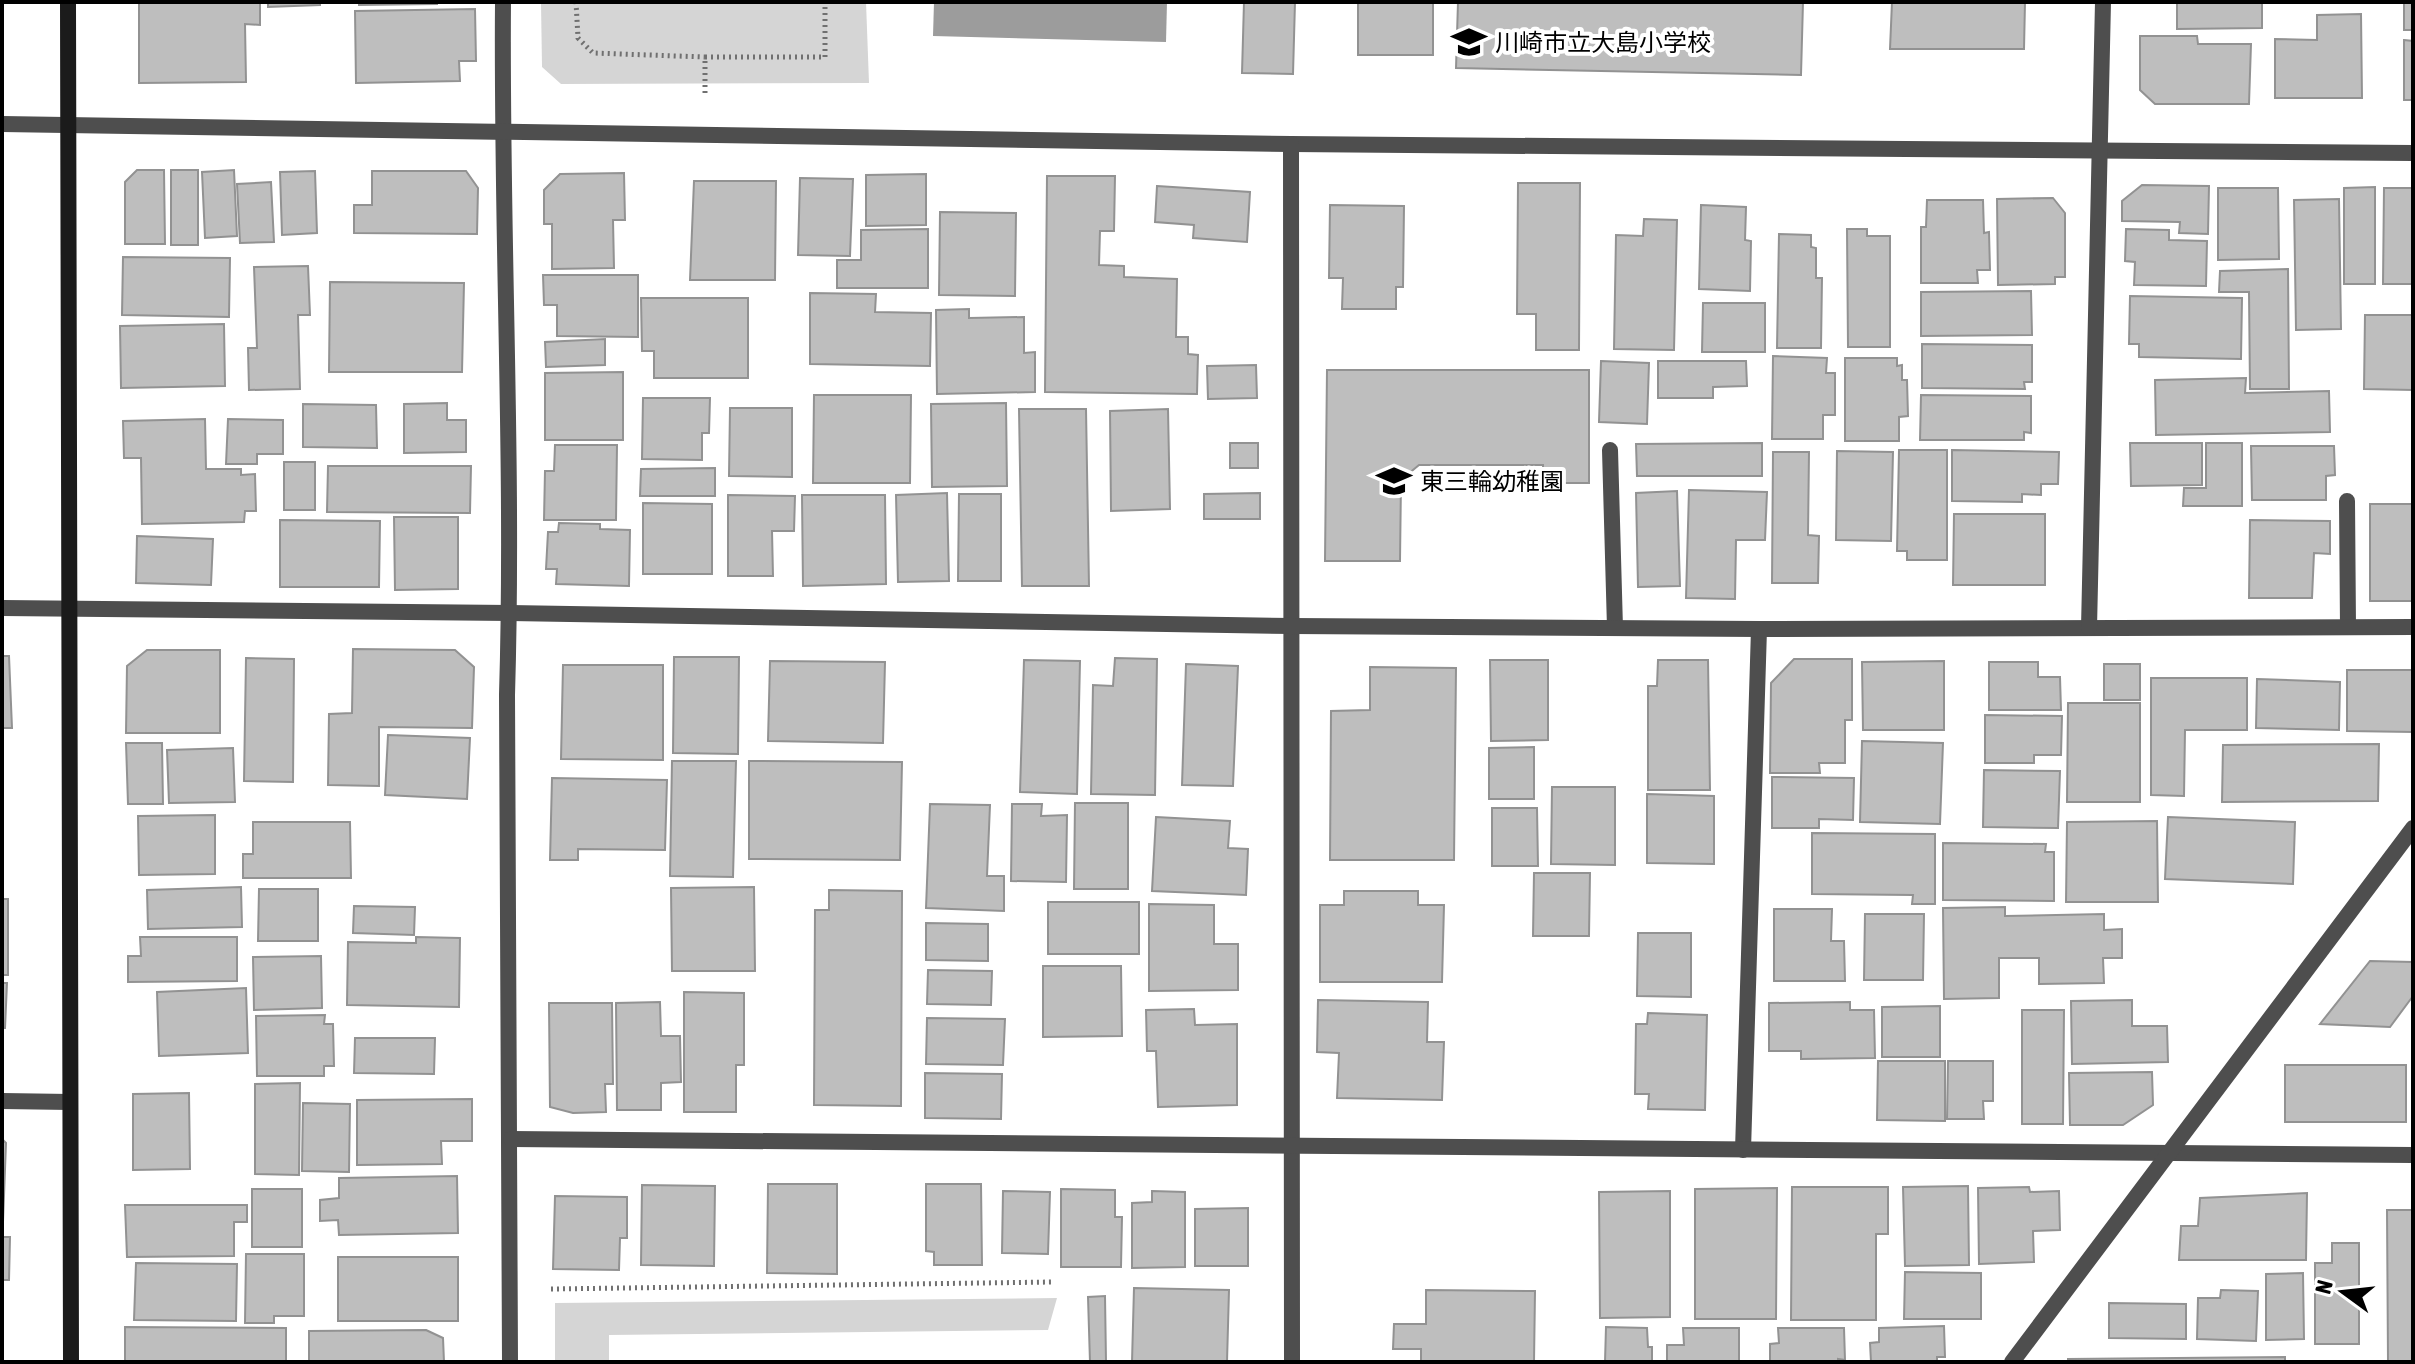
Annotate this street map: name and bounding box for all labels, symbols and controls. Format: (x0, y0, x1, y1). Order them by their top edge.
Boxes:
school or university icon: 川崎市立大島小学校 (1450, 23, 1488, 61)
place label: 川崎市立大島小学校 (1495, 29, 1711, 56)
school or university icon: 東三輪幼稚園 (1375, 462, 1413, 500)
place label: 東三輪幼稚園 (1420, 468, 1564, 495)
north arrow (2303, 1252, 2383, 1332)
text: N (2309, 1277, 2338, 1296)

